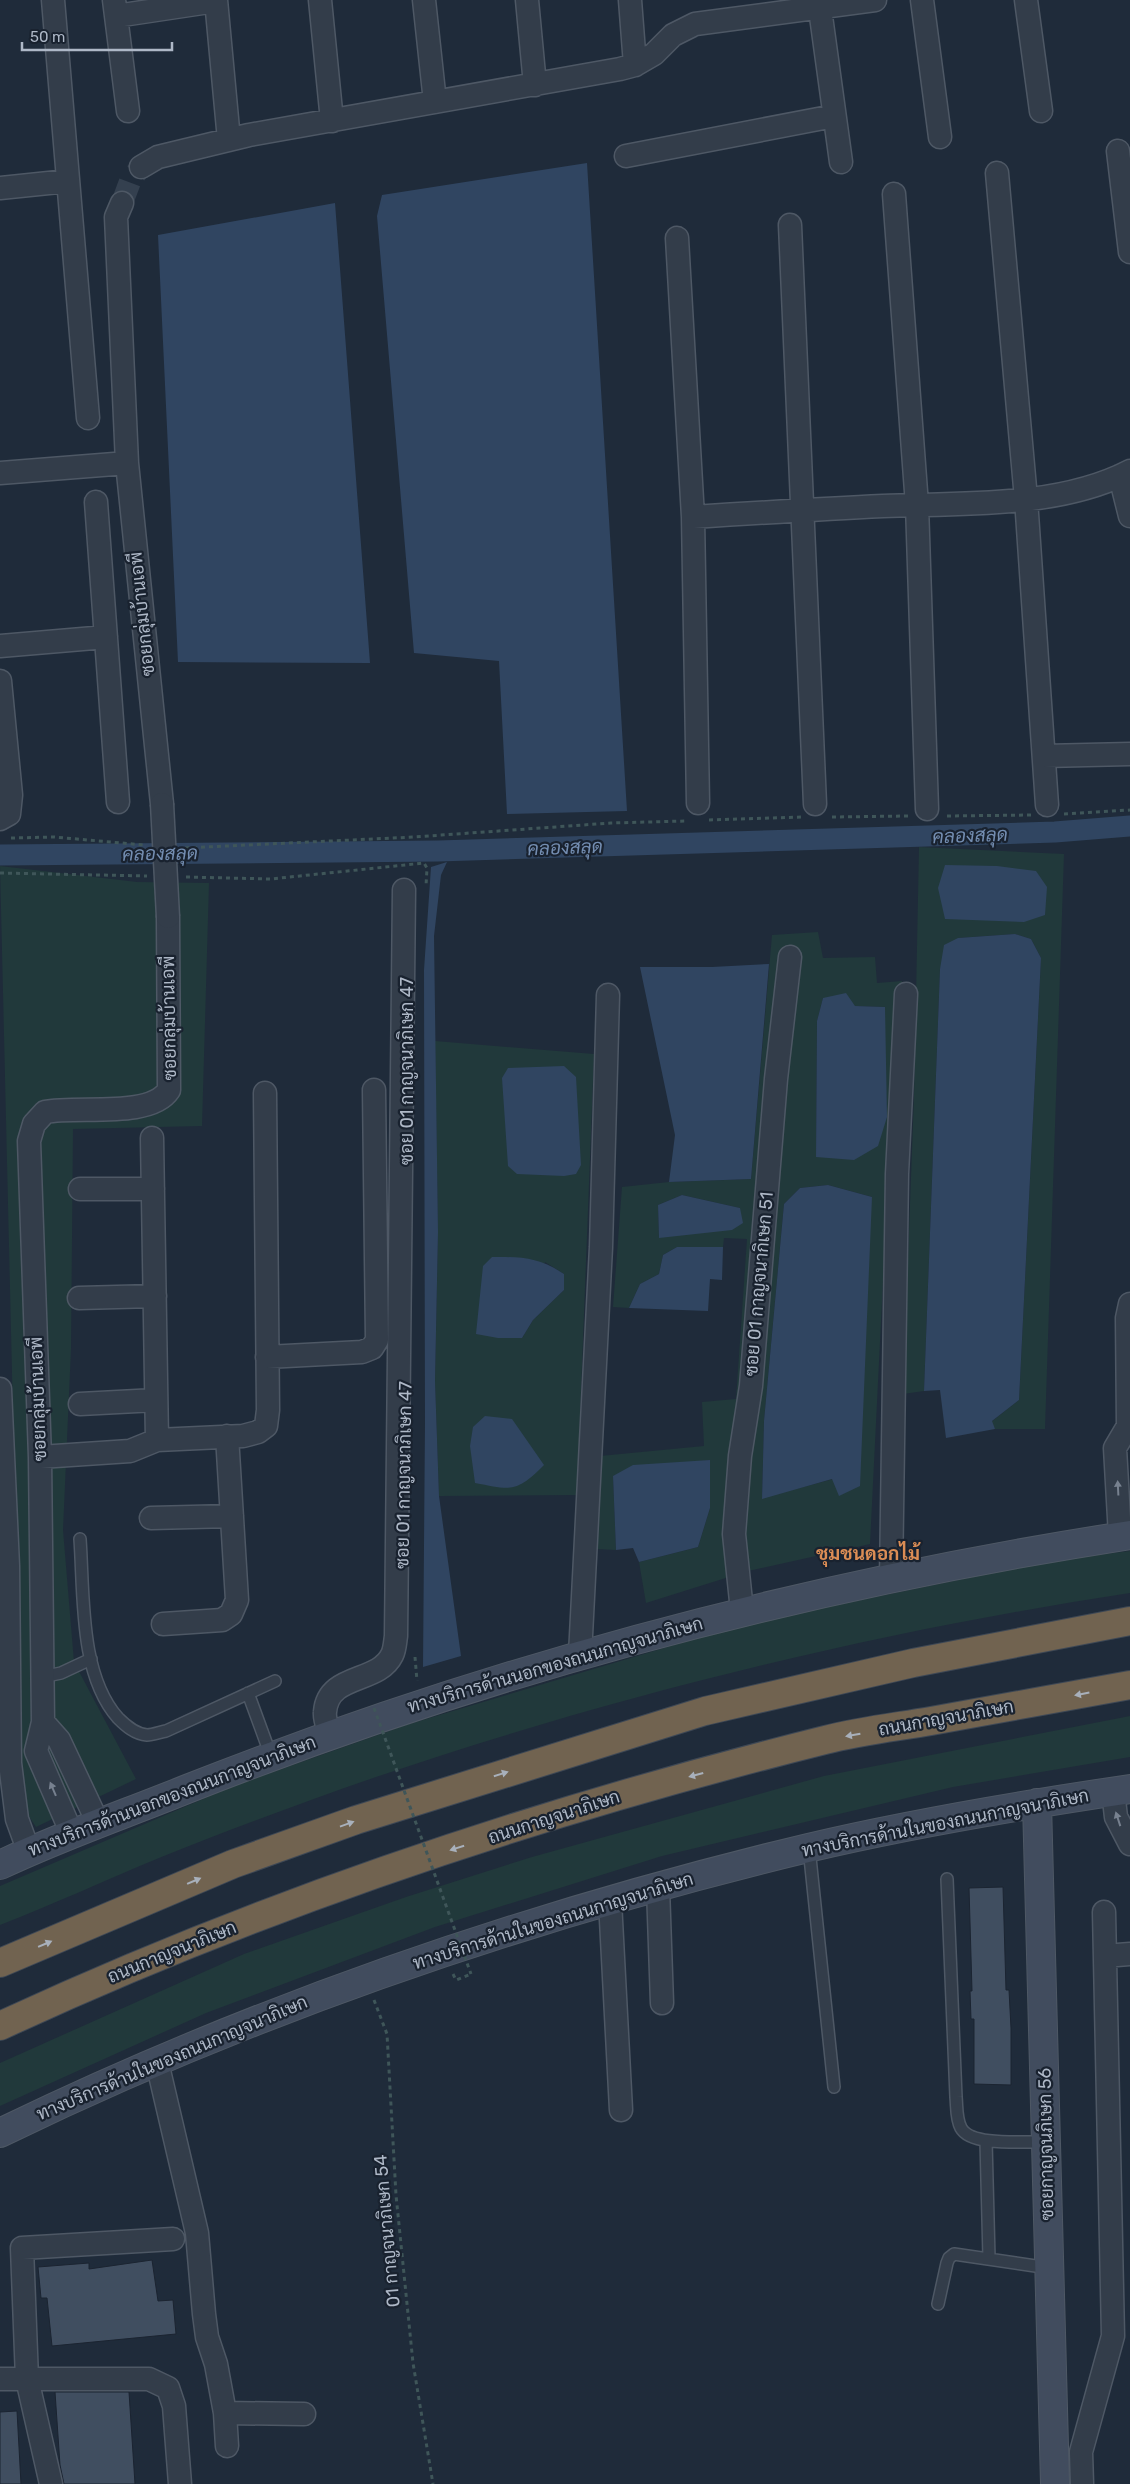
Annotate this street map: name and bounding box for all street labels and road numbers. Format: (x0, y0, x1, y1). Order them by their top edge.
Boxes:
street label: ซอยกลุ่มบ้านเอพี (123, 551, 160, 677)
street label: ซอยกลุ่มบ้านเอพี (155, 955, 182, 1081)
street label: ซอย 01 กาญจนาภิเษก 47 (396, 977, 418, 1165)
street label: ซอย 01 กาญจนากิเษก 51 (740, 1191, 778, 1377)
street label: ซอยกลุ่มบ้านเอพี (23, 1336, 52, 1462)
street label: ซอย 01 กาญจนาภิเษก 47 (391, 1381, 417, 1569)
street label: ทางบริการด้านนอกของถนนกาญจนาภิเษก (404, 1611, 705, 1718)
street label: ถนนกาญจนาภิเษก (877, 1695, 1015, 1741)
street label: ทางบริการด้านนอกของถนนกาญจนาภิเษก (25, 1730, 319, 1861)
street label: ทางบริการด้านในของถนนกาญจนาภิเษก (799, 1782, 1091, 1862)
street label: ถนนกาญจนาภิเษก (486, 1785, 622, 1849)
street label: ทางบริการด้านในของถนนกาญจนาภิเษก (409, 1866, 696, 1974)
street label: ถนนกาญจนาภิเษก (104, 1916, 240, 1988)
street label: ทางบริการด้านในของถนนกาญจนาภิเษก (32, 1989, 311, 2125)
street label: ซอยกาญจนภิเษก 56 (1034, 2067, 1058, 2221)
street label: 01 กาญจนาภิเษก 54 (369, 2154, 405, 2308)

